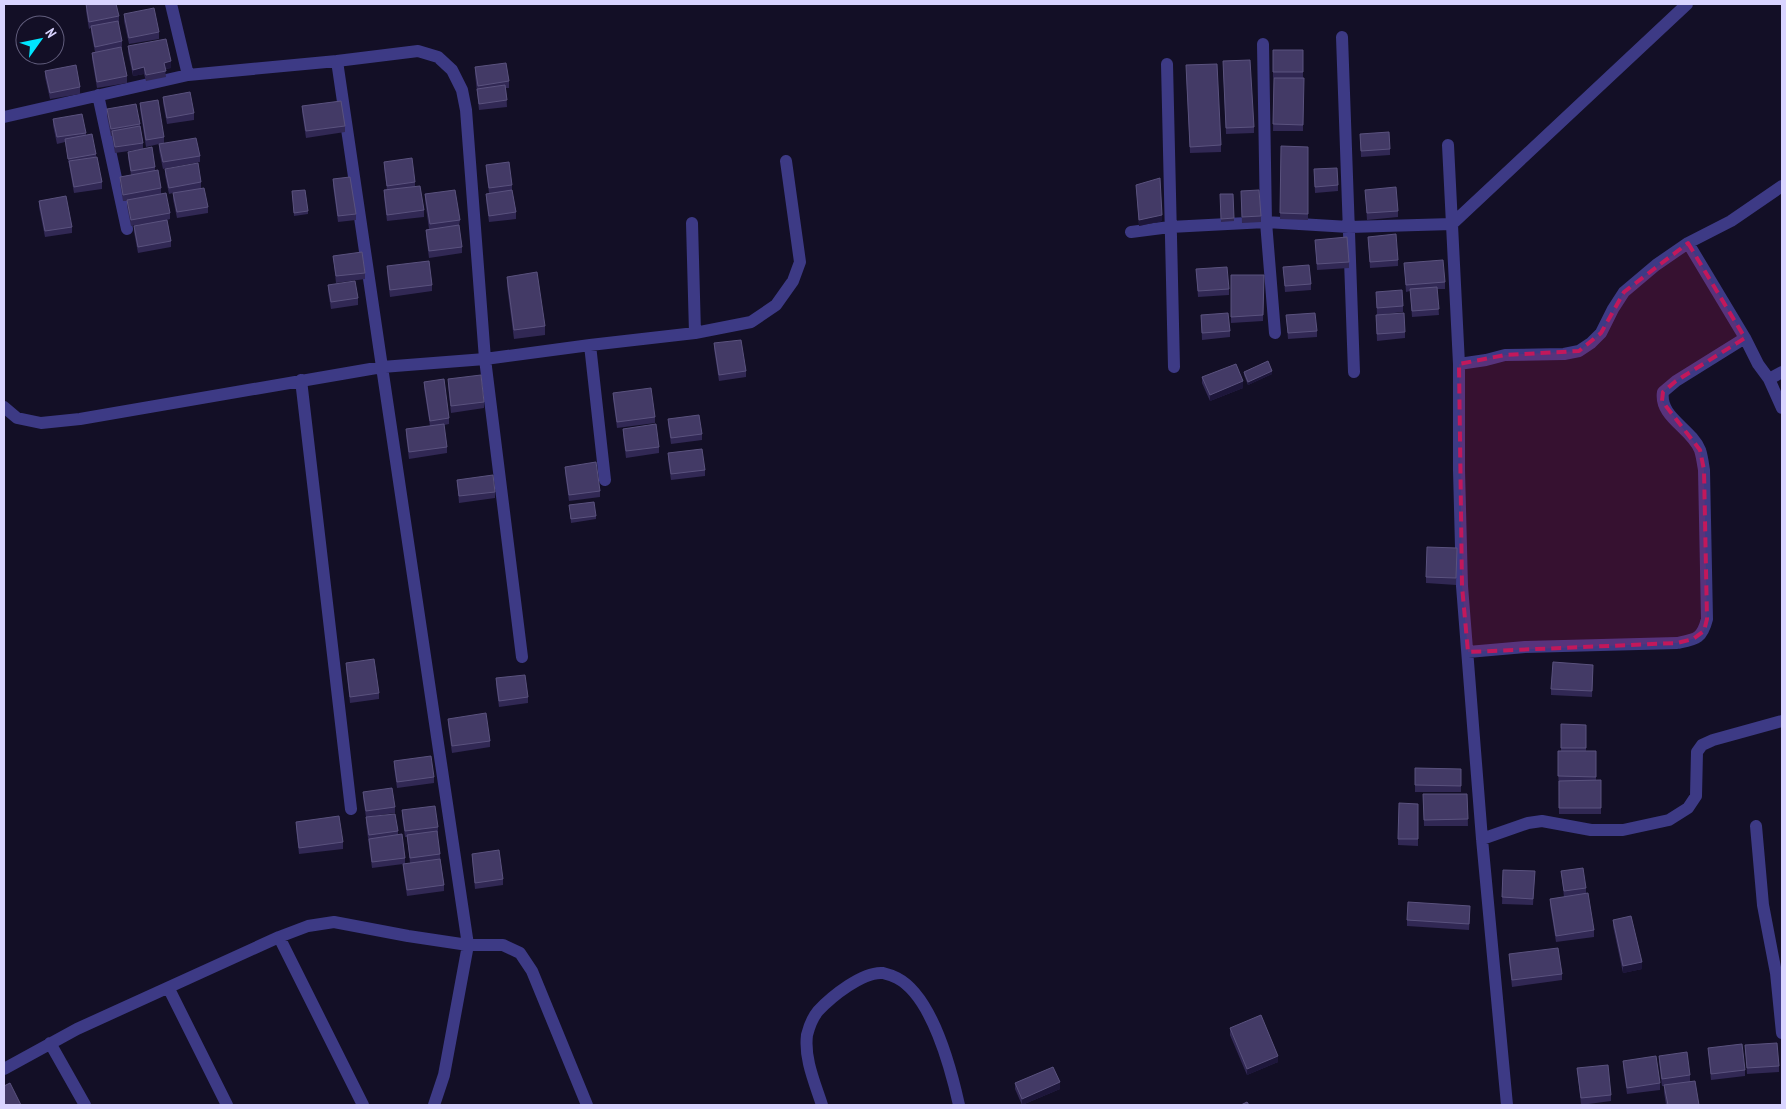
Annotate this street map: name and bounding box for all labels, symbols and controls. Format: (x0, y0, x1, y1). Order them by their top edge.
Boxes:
north arrow (15, 15, 65, 65)
text: N (41, 25, 61, 41)

